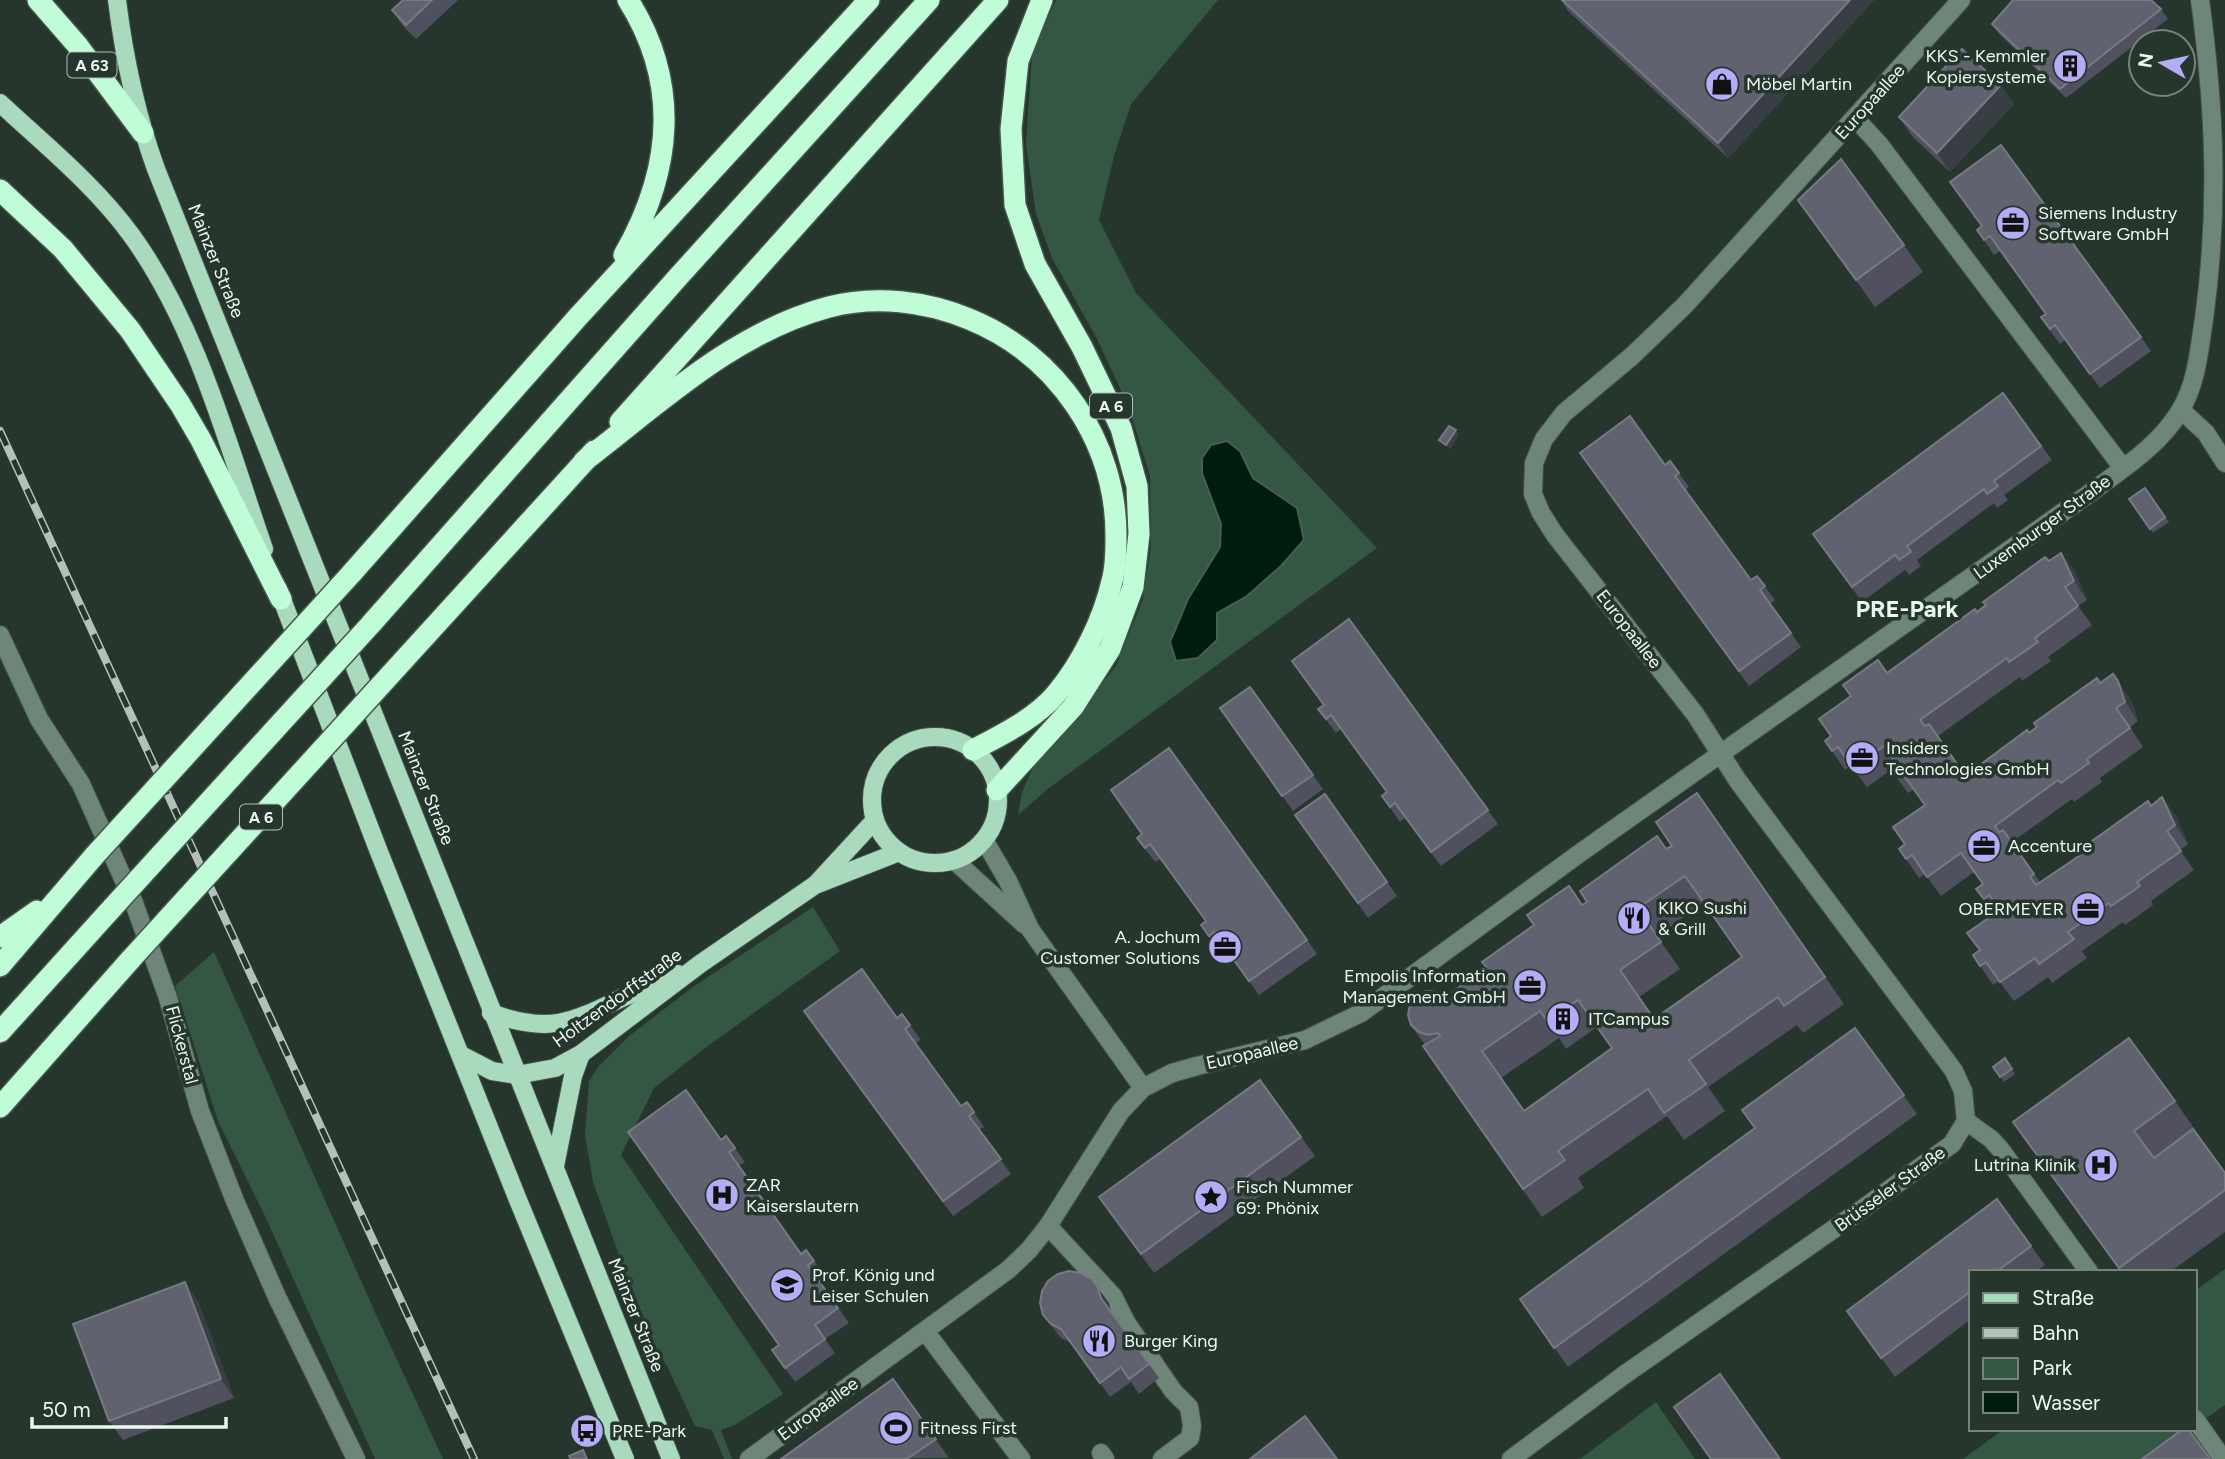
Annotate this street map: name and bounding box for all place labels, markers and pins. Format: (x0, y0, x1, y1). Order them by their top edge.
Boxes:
place label: KKS - Kemmler Kopiersysteme (1925, 45, 2046, 88)
building icon: KKS - Kemmler Kopiersysteme (2051, 47, 2089, 85)
shop icon: Möbel Martin (1703, 65, 1741, 103)
place label: Möbel Martin (1746, 73, 1852, 95)
place label: Siemens Industry Software GmbH (2038, 202, 2178, 245)
office icon: Siemens Industry Software GmbH (1994, 204, 2032, 242)
place label: Insiders Technologies GmbH (1886, 737, 2050, 780)
office icon: Insiders Technologies GmbH (1843, 739, 1881, 777)
office icon: Accenture (1965, 827, 2003, 865)
place label: Accenture (2008, 835, 2092, 857)
office icon: OBERMEYER (2069, 890, 2107, 928)
place label: KIKO Sushi & Grill (1658, 897, 1747, 940)
place label: OBERMEYER (1958, 898, 2064, 920)
restaurant icon: KIKO Sushi & Grill (1615, 899, 1653, 937)
place label: A. Jochum Customer Solutions (1040, 926, 1200, 969)
office icon: A. Jochum Customer Solutions (1206, 928, 1244, 966)
place label: Empolis Information Management GmbH (1342, 965, 1506, 1008)
office icon: Empolis Information Management GmbH (1511, 967, 1549, 1005)
building icon: ITCampus (1544, 1000, 1582, 1038)
place label: ITCampus (1588, 1008, 1669, 1030)
hospital icon: Lutrina Klinik (2082, 1146, 2120, 1184)
place label: Lutrina Klinik (1974, 1154, 2076, 1176)
place label: ZAR Kaiserslautern (746, 1174, 859, 1217)
hospital icon: ZAR Kaiserslautern (703, 1176, 741, 1214)
place label: Fisch Nummer 69: Phönix (1236, 1176, 1353, 1219)
place icon: Fisch Nummer 69: Phönix (1192, 1178, 1230, 1216)
place label: Prof. König und Leiser Schulen (812, 1264, 935, 1307)
school or university icon: Prof. König und Leiser Schulen (768, 1266, 806, 1304)
restaurant icon: Burger King (1080, 1322, 1118, 1360)
place label: Burger King (1124, 1330, 1218, 1352)
sports icon: Fitness First (877, 1409, 915, 1447)
bus stop icon: PRE-Park (568, 1412, 606, 1450)
place label: Fitness First (920, 1417, 1017, 1439)
place label: PRE-Park (612, 1420, 686, 1442)

